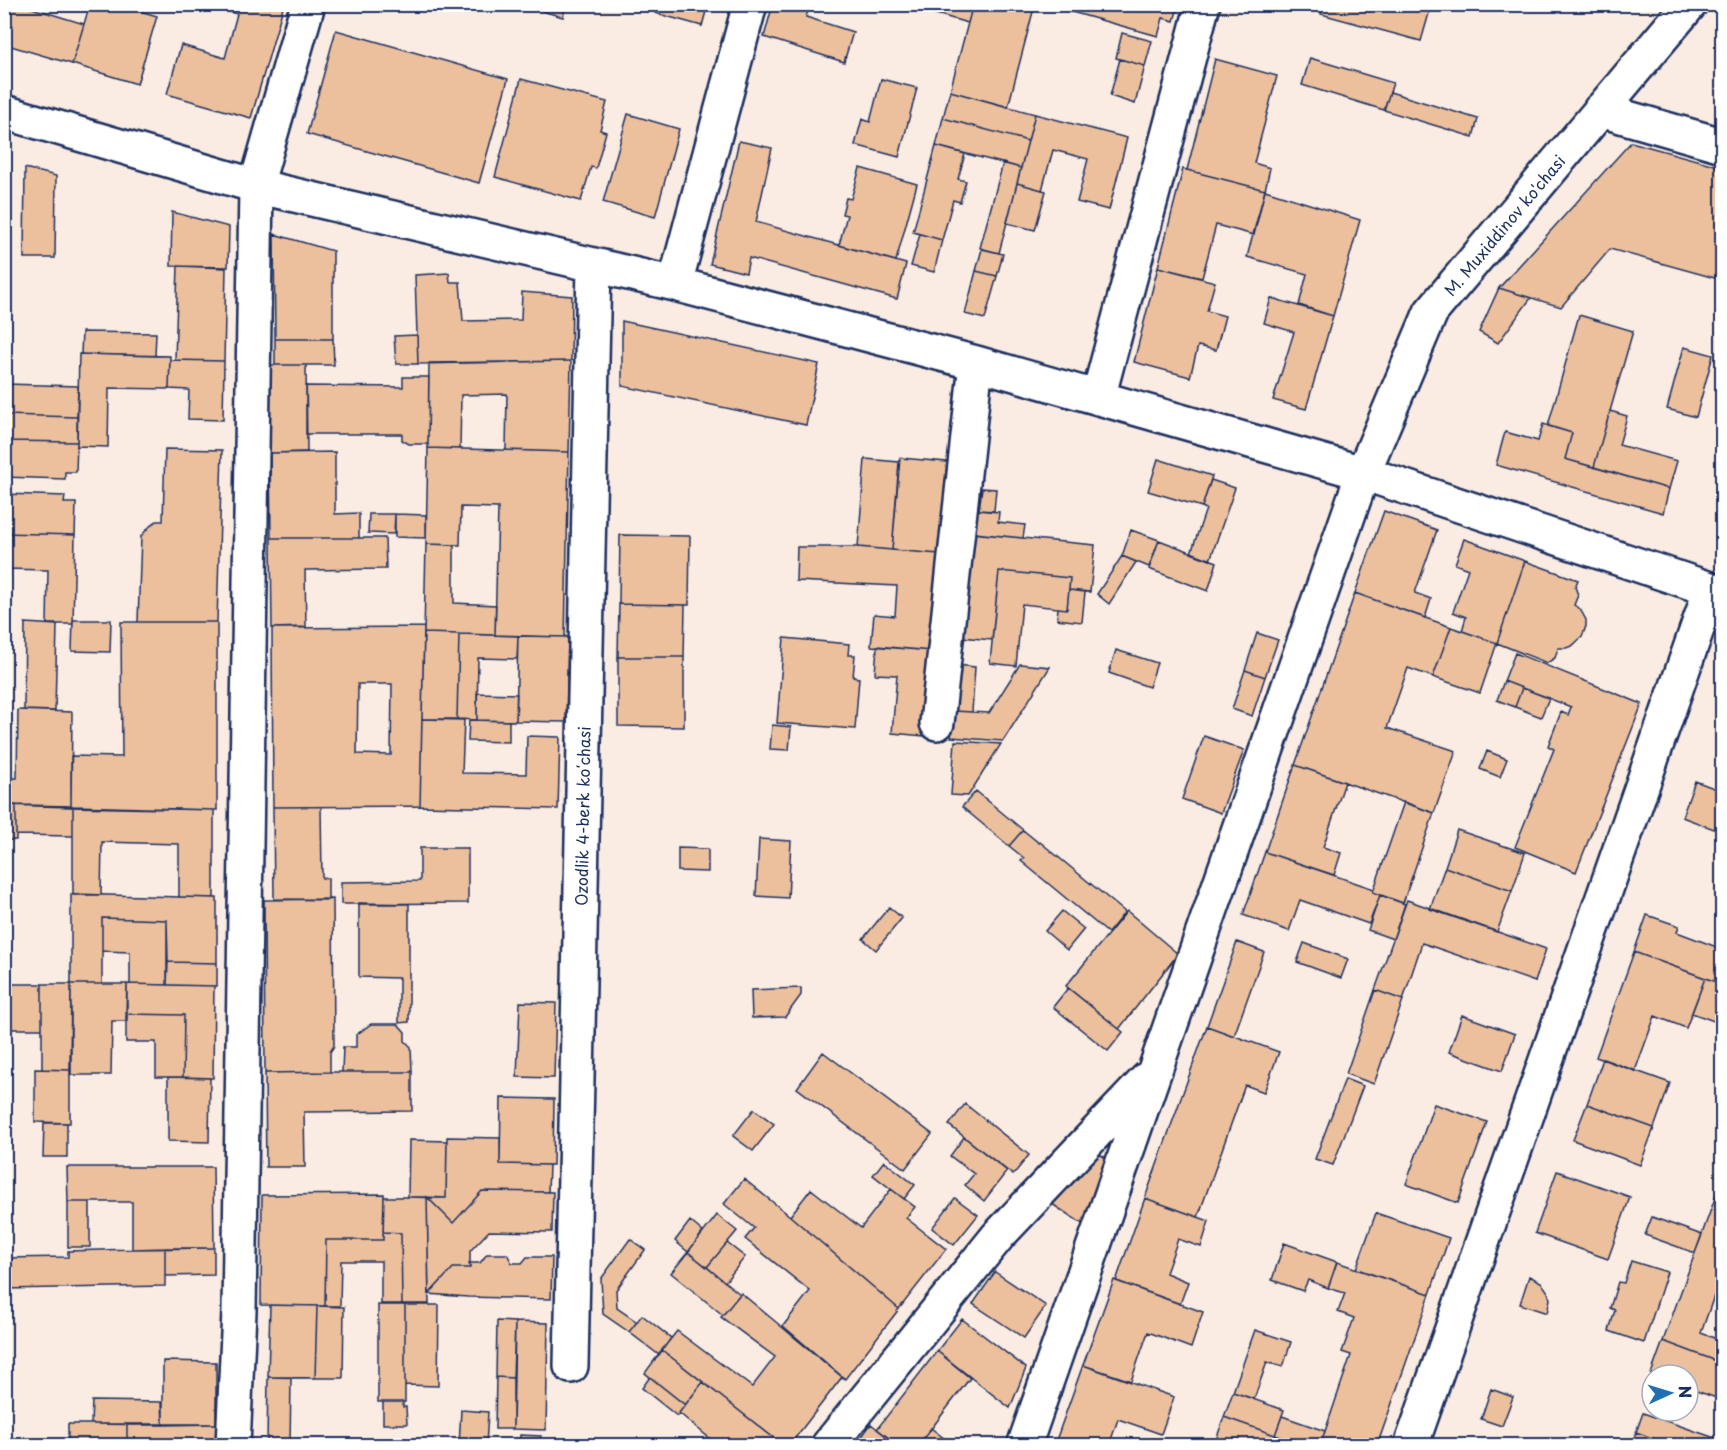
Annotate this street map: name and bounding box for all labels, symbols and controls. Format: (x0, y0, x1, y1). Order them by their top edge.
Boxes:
street label: M. Muxiddinov ko'chasi (1438, 149, 1570, 301)
street label: Ozodlik 4-berk koʻchasi (568, 726, 596, 906)
north arrow (1640, 1363, 1700, 1423)
text: N (1674, 1385, 1698, 1399)

